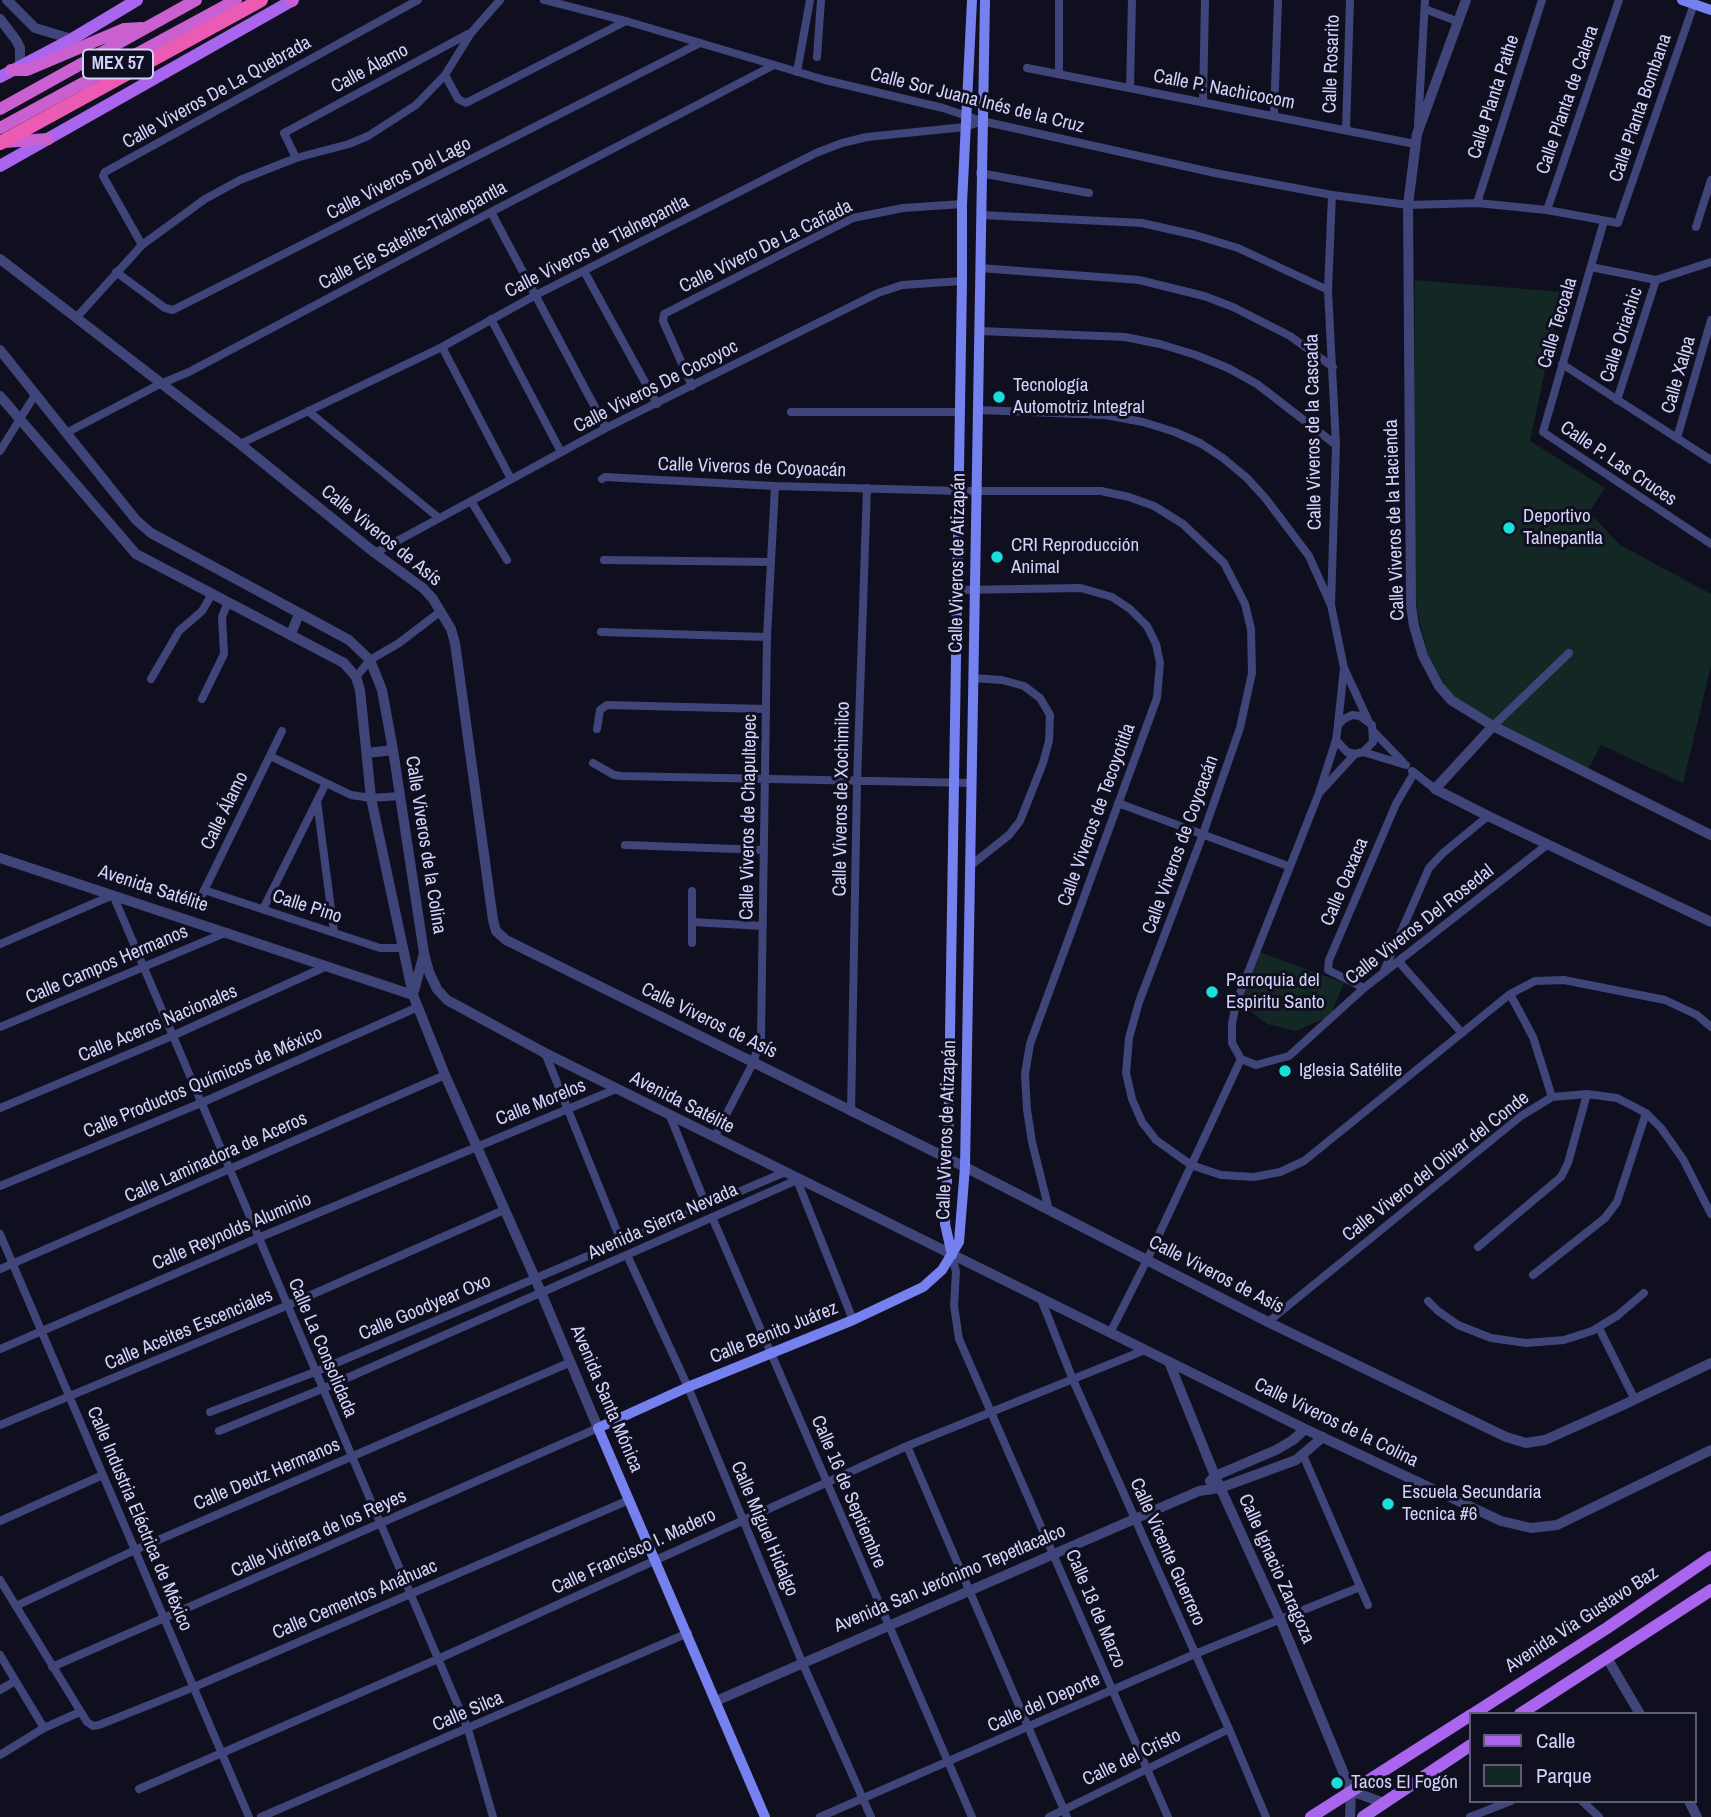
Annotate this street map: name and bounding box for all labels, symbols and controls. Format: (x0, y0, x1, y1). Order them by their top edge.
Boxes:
street label: Calle Rosarito (1319, 14, 1345, 114)
street label: Calle Planta de Calera (1532, 23, 1604, 177)
street label: Calle Planta Bombana (1605, 31, 1677, 185)
street label: Calle Viveros De La Quebrada (119, 32, 315, 154)
street label: Calle Planta Pathe (1463, 32, 1525, 162)
street label: Calle Álamo (328, 39, 412, 99)
road number: MEX 57 (83, 50, 153, 78)
street label: Calle Sor Juana Inés de la Cruz (868, 63, 1086, 139)
street label: Calle P. Nachicocom (1151, 65, 1297, 115)
street label: Calle Viveros Del Lago (323, 133, 475, 225)
street label: Calle Eje Satelite-Tlalnepantla (315, 177, 511, 295)
street label: Calle Viveros de Tlalnepantla (501, 191, 693, 303)
street label: Calle Vivero De La Cañada (676, 195, 856, 299)
street label: Calle Tecoala (1533, 275, 1583, 371)
street label: Calle Oriachic (1596, 285, 1648, 385)
street label: Calle Viveros de la Cascada (1301, 334, 1327, 530)
street label: Calle Xalpa (1657, 334, 1701, 416)
street label: Calle Viveros De Cocoyoc (570, 336, 742, 438)
place label: Tecnología Automotriz Integral (1013, 375, 1145, 419)
marker: Tecnología Automotriz Integral (991, 389, 1007, 405)
street label: Calle P. Las Cruces (1555, 417, 1681, 511)
street label: Calle Viveros de la Hacienda (1380, 419, 1410, 621)
street label: Calle Viveros de Coyoacán (657, 453, 847, 483)
street label: Calle Viveros de Atizapán (945, 473, 971, 653)
street label: Calle Viveros de Asís (316, 480, 446, 592)
place label: Deportivo Talnepantla (1523, 506, 1603, 550)
marker: Deportivo Talnepantla (1501, 520, 1517, 536)
place label: CRI Reproducción Animal (1011, 535, 1139, 579)
marker: CRI Reproducción Animal (989, 549, 1005, 565)
street label: Calle Viveros de Xochimilco (829, 701, 855, 897)
street label: Calle Viveros de Chapultepec (736, 714, 762, 920)
street label: Calle Viveros de Tecoyotitla (1053, 720, 1141, 910)
street label: Calle Viveros de Coyoacán (1138, 753, 1224, 937)
street label: Calle Viveros de la Colina (400, 754, 450, 936)
street label: Calle Álamo (196, 768, 254, 854)
street label: Calle Oaxaca (1316, 835, 1374, 929)
street label: Calle Viveros Del Rosedal (1341, 860, 1499, 990)
street label: Avenida Satélite (95, 861, 211, 917)
street label: Calle Pino (269, 885, 345, 929)
street label: Calle Campos Hermanos (22, 921, 192, 1009)
place label: Parroquia del Espiritu Santo (1226, 970, 1325, 1014)
street label: Calle Viveros de Asís (637, 978, 781, 1064)
street label: Calle Aceros Nacionales (75, 980, 241, 1068)
marker: Parroquia del Espiritu Santo (1204, 984, 1220, 1000)
street label: Calle Productos Químicos de México (80, 1022, 326, 1144)
street label: Calle Viveros de Atizapán (932, 1040, 962, 1220)
place label: Iglesia Satélite (1299, 1060, 1402, 1082)
marker: Iglesia Satélite (1277, 1063, 1293, 1079)
street label: Avenida Satélite (626, 1067, 738, 1139)
street label: Calle Morelos (493, 1075, 589, 1131)
street label: Calle Vivero del Olivar del Conde (1338, 1087, 1534, 1247)
street label: Calle Laminadora de Aceros (121, 1107, 311, 1209)
street label: Avenida Sierra Nevada (585, 1179, 741, 1265)
street label: Calle Reynolds Aluminio (149, 1188, 315, 1276)
street label: Calle Viveros de Asís (1145, 1231, 1287, 1319)
street label: Calle Goodyear Oxo (356, 1270, 494, 1346)
street label: Calle La Consolidada (282, 1275, 362, 1421)
street label: Calle Aceites Escenciales (102, 1284, 276, 1376)
street label: Calle Benito Juárez (707, 1297, 841, 1369)
street label: Avenida Santa Mónica (565, 1322, 647, 1476)
street label: Calle Viveros de la Colina (1250, 1373, 1422, 1473)
street label: Calle Industria Eléctrica de México (81, 1403, 197, 1635)
street label: Calle 16 de Septiembre (806, 1412, 890, 1572)
street label: Calle Deutz Hermanos (190, 1434, 344, 1516)
street label: Calle Miguel Hidalgo (725, 1458, 803, 1600)
street label: Calle Vicente Guerrero (1124, 1475, 1210, 1629)
place label: Escuela Secundaria Tecnica #6 (1402, 1482, 1541, 1526)
street label: Calle Vidriera de los Reyes (228, 1485, 410, 1583)
street label: Calle Ignacio Zaragoza (1233, 1491, 1319, 1647)
marker: Escuela Secundaria Tecnica #6 (1380, 1496, 1396, 1512)
street label: Calle Francisco I. Madero (548, 1504, 720, 1600)
street label: Avenida San Jerónimo Tepetlacalco (831, 1520, 1069, 1638)
street label: Calle 18 de Marzo (1060, 1546, 1130, 1672)
street label: Calle Cementos Anáhuac (269, 1555, 441, 1645)
street label: Avenida Via Gustavo Baz (1501, 1562, 1663, 1678)
street label: Calle del Deporte (984, 1668, 1104, 1738)
street label: Calle Silca (429, 1687, 507, 1737)
legend (1470, 1712, 1697, 1803)
street label: Calle del Cristo (1079, 1724, 1185, 1792)
text: Calle (1536, 1726, 1575, 1755)
text: Parque (1536, 1761, 1592, 1790)
place label: Tacos El Fogón (1351, 1772, 1458, 1794)
marker: Tacos El Fogón (1329, 1775, 1345, 1791)

